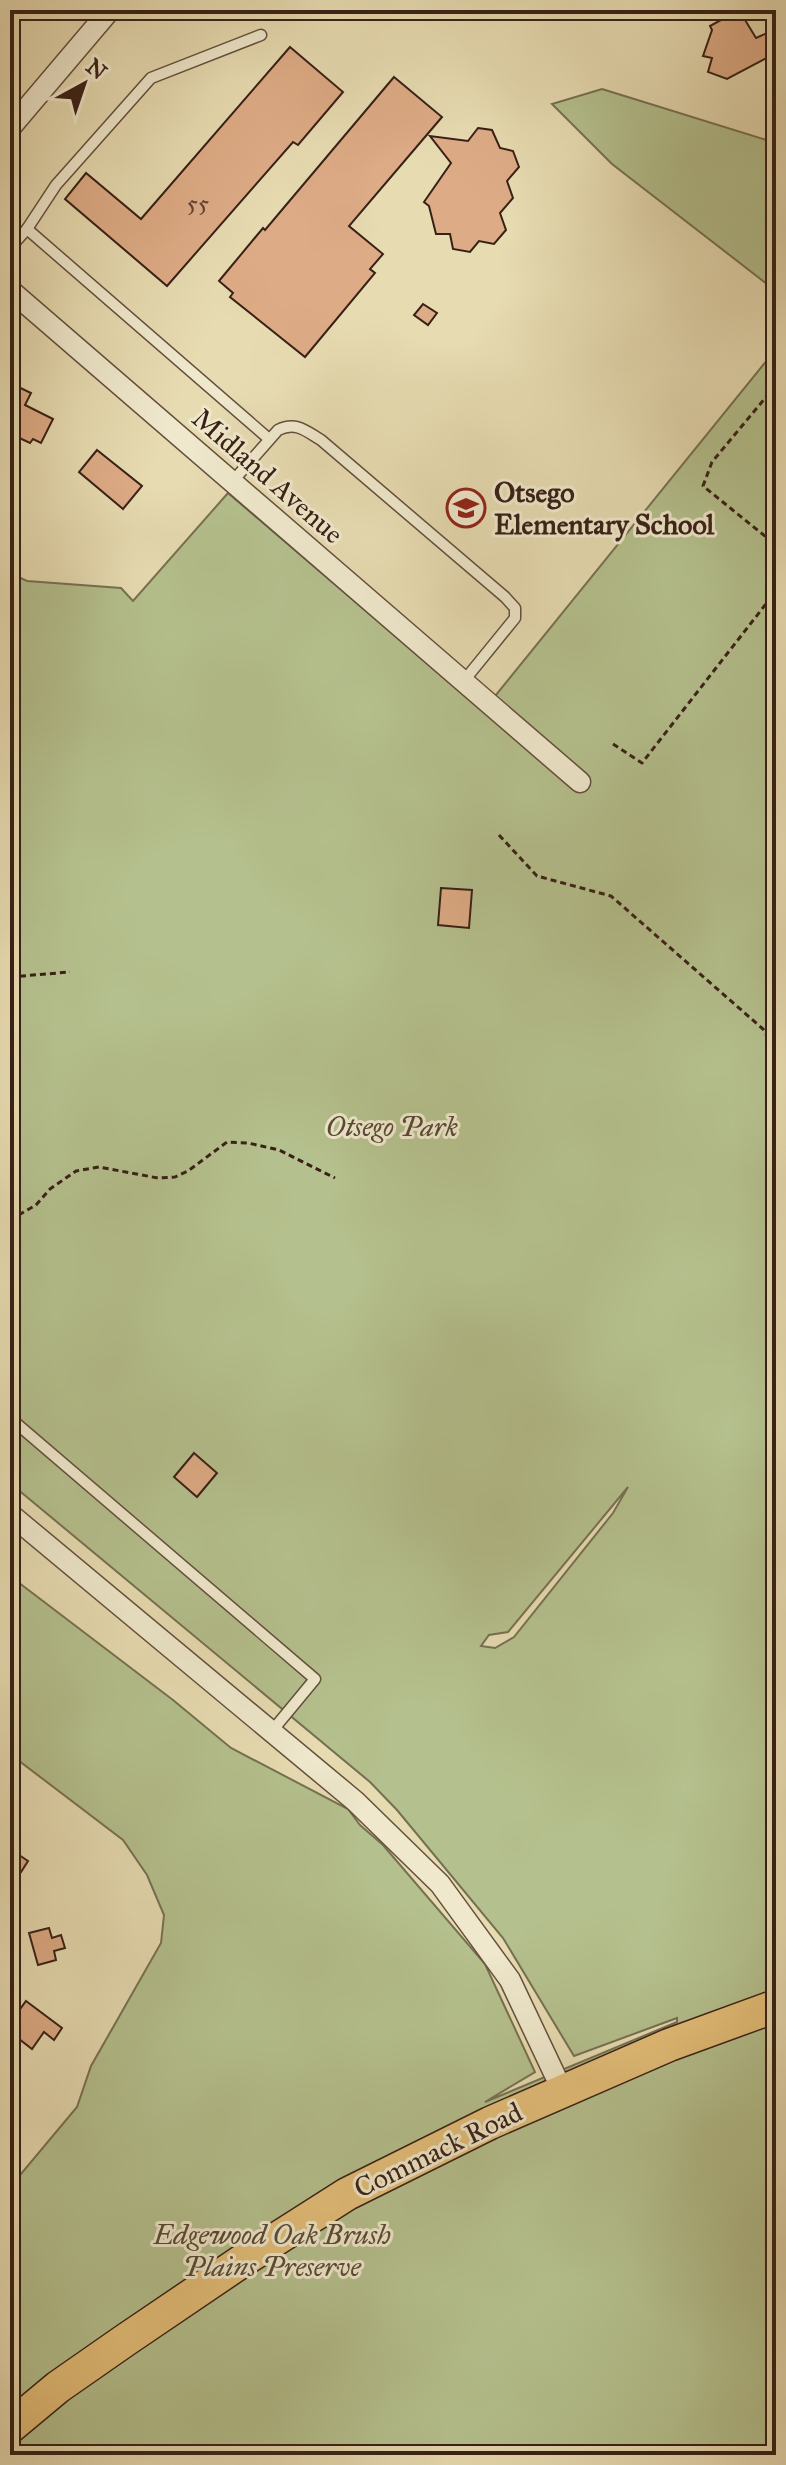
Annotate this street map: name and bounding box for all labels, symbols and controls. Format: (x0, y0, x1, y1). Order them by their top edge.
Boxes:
north arrow (44, 44, 124, 124)
text: N (81, 53, 113, 86)
house number: 55 (187, 188, 209, 218)
street label: Midland Avenue (185, 401, 351, 551)
place label: Otsego Elementary School (494, 475, 715, 542)
school or university icon: Otsego Elementary School (445, 487, 487, 529)
park label: Otsego Park (326, 1109, 459, 1144)
street label: Commack Road (348, 2094, 528, 2206)
park label: Edgewood Oak Brush Plains Preserve (152, 2217, 391, 2284)

